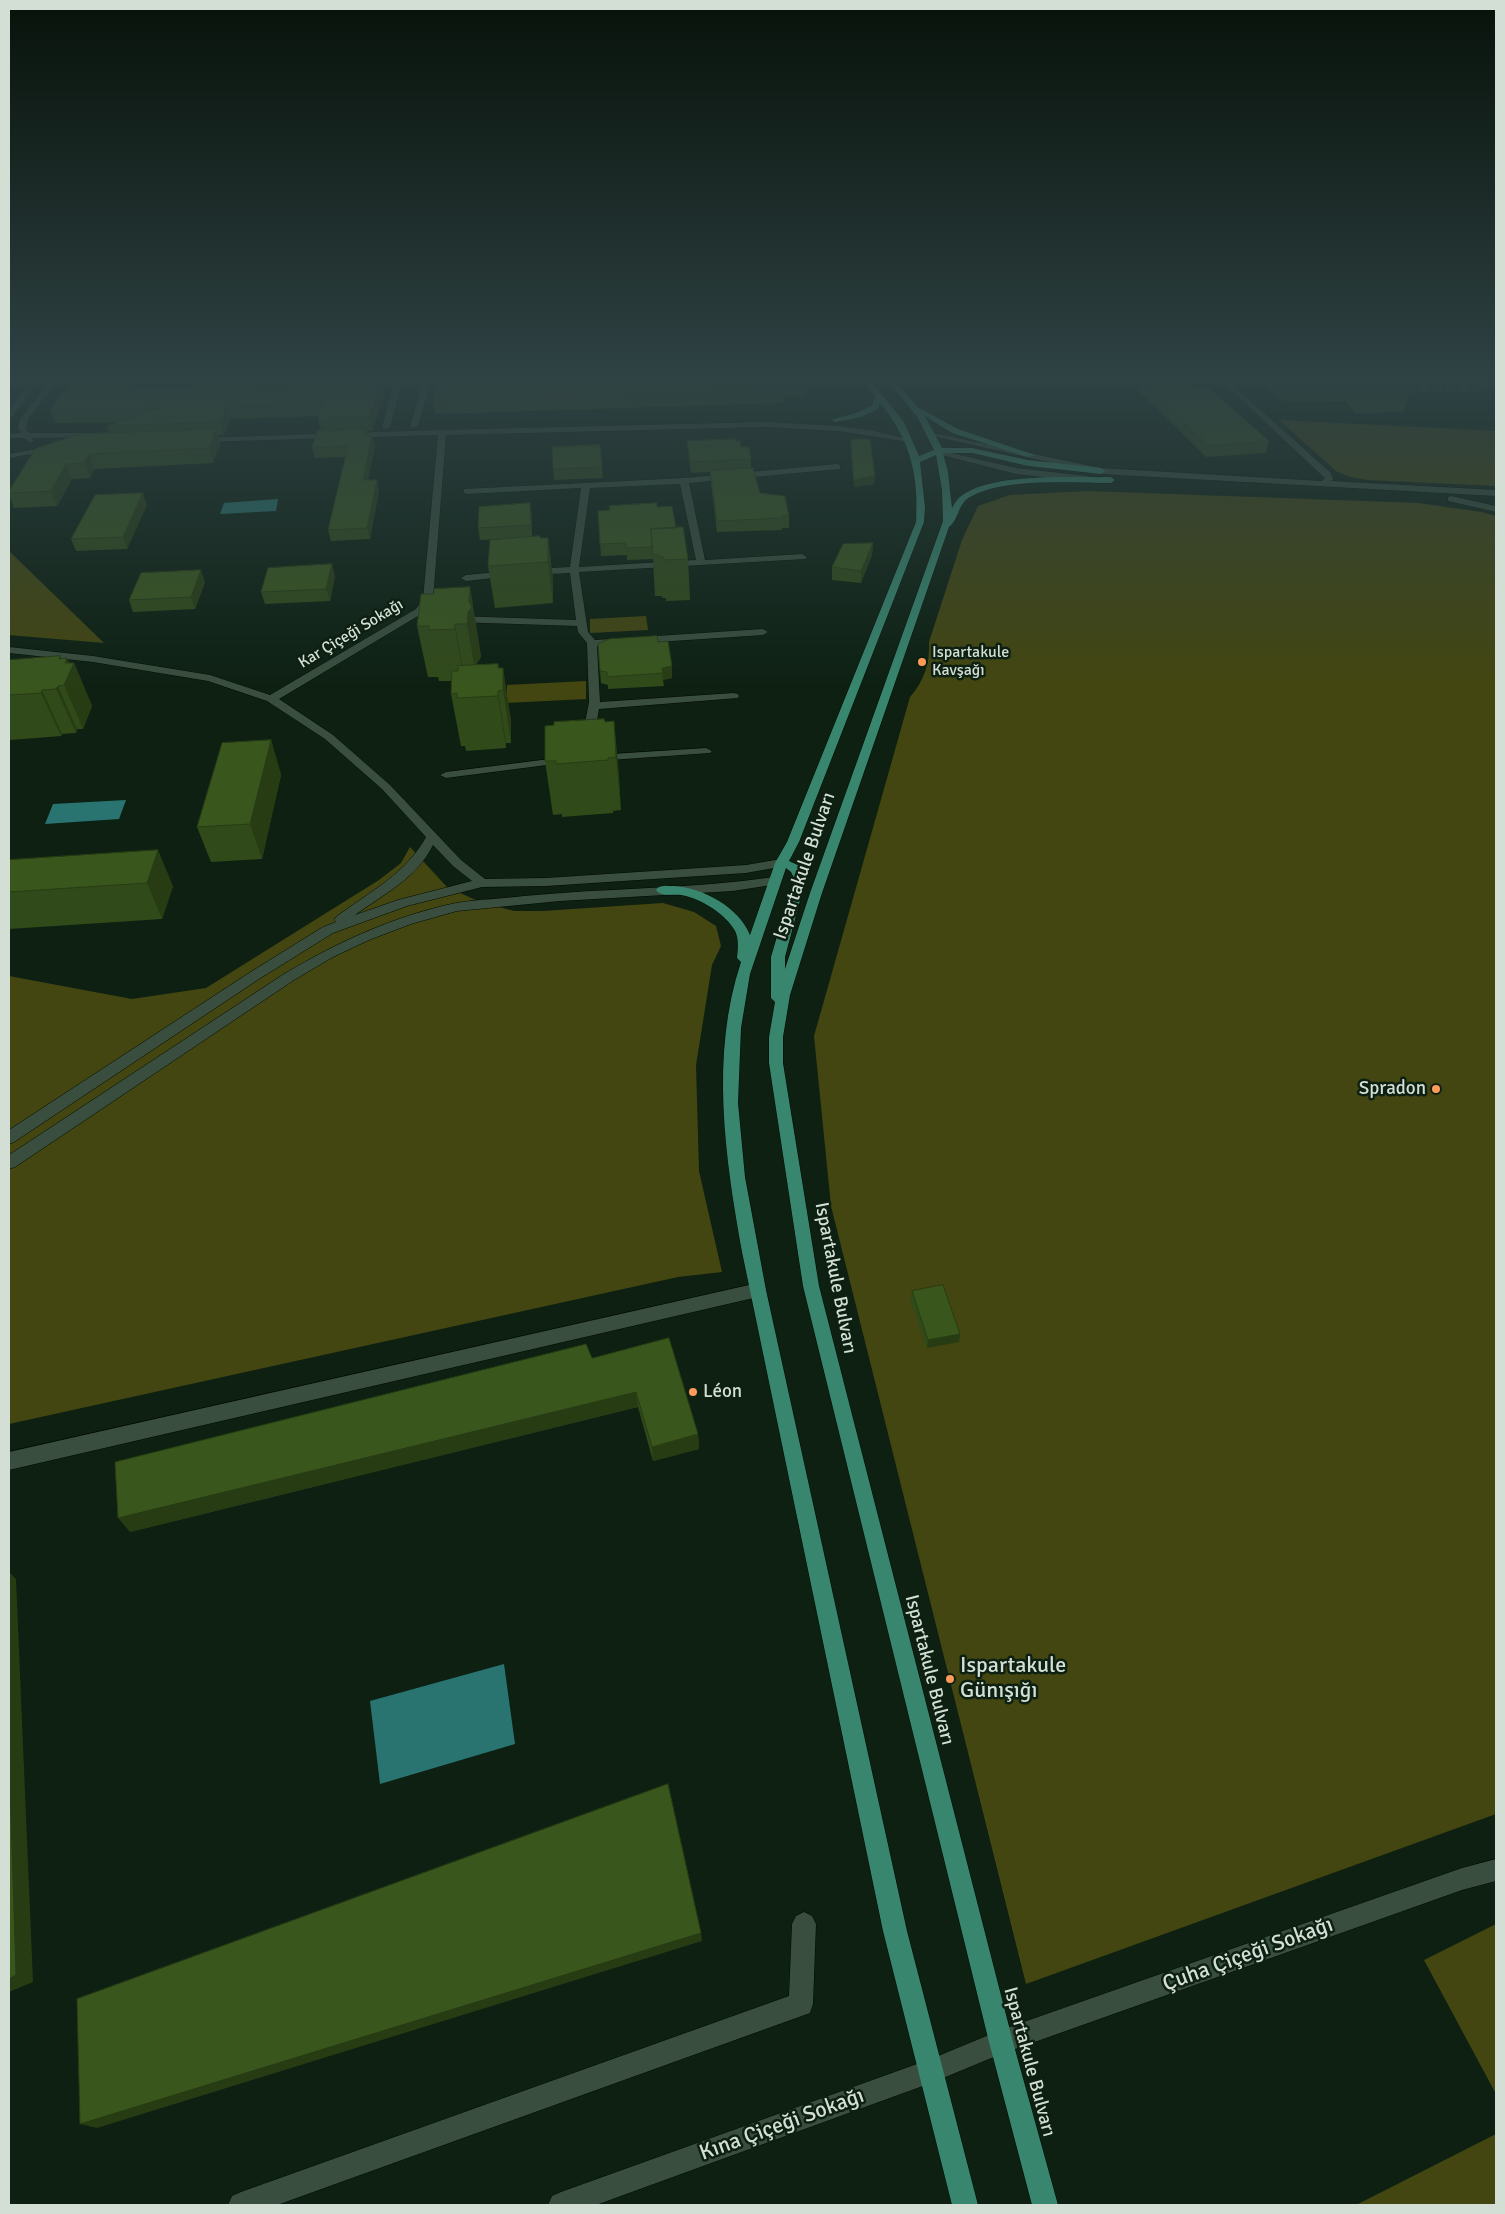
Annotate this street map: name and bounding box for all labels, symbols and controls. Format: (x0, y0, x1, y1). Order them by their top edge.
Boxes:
street label: Kar Çiçeği Sokağı (295, 595, 407, 673)
place label: Ispartakule Kavşağı (932, 643, 1009, 681)
marker: Ispartakule Kavşağı (916, 656, 928, 668)
street label: Ispartakule Bulvarı (769, 790, 841, 942)
place label: Spradon (1359, 1078, 1426, 1100)
marker: Spradon (1430, 1083, 1442, 1095)
street label: Ispartakule Bulvarı (809, 1200, 861, 1356)
place label: Léon (703, 1381, 742, 1403)
marker: Léon (687, 1386, 699, 1398)
street label: Ispartakule Bulvarı (899, 1593, 959, 1747)
place label: Ispartakule Günışığı (960, 1653, 1066, 1704)
marker: Ispartakule Günışığı (944, 1673, 956, 1685)
street label: Çuha Çiçeği Sokağı (1159, 1912, 1337, 1998)
street label: Ispartakule Bulvarı (998, 1985, 1060, 2139)
street label: Kına Çiçeği Sokağı (696, 2083, 868, 2167)

